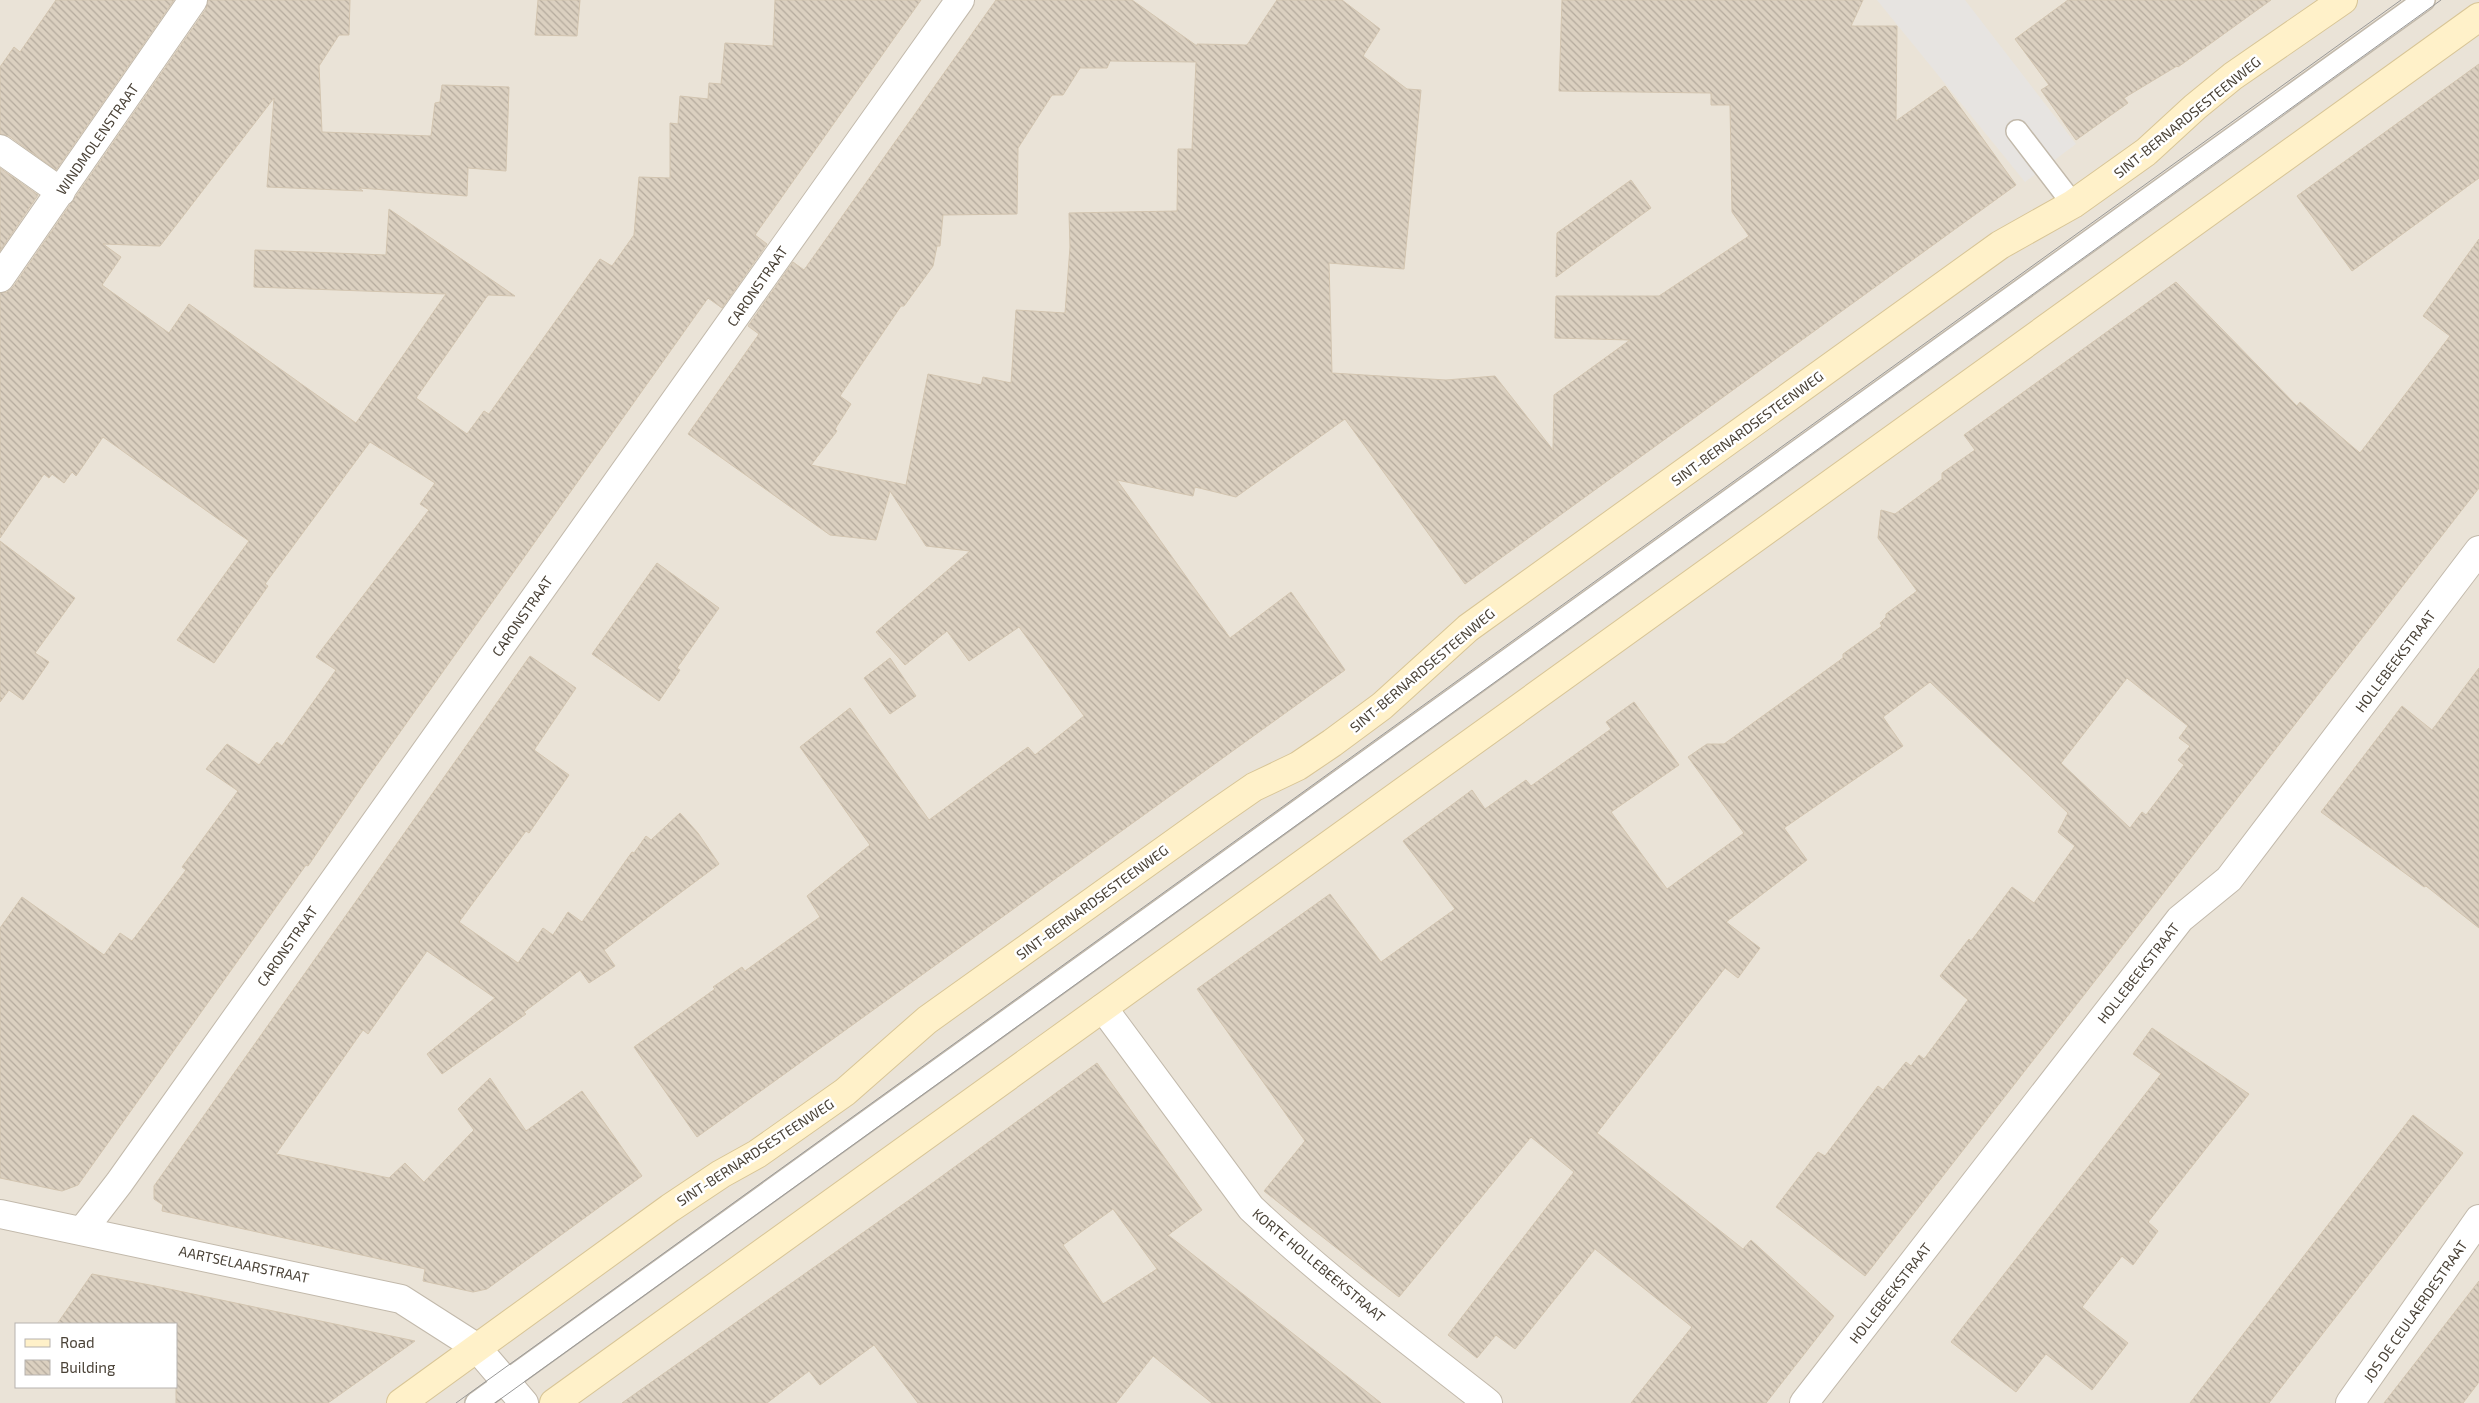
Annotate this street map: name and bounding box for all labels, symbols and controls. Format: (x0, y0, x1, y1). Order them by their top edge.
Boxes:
street label: SINT-BERNARDSESTEENWEG (2110, 53, 2264, 181)
street label: WINDMOLENSTRAAT (52, 80, 142, 198)
street label: CARONSTRAAT (723, 243, 791, 329)
street label: SINT-BERNARDSESTEENWEG (1668, 367, 1826, 489)
street label: CARONSTRAAT (488, 573, 556, 659)
street label: SINT-BERNARDSESTEENWEG (1346, 604, 1498, 736)
street label: HOLLEBEEKSTRAAT (2351, 607, 2439, 715)
street label: SINT-BERNARDSESTEENWEG (1013, 841, 1171, 963)
street label: CARONSTRAAT (253, 903, 321, 989)
street label: HOLLEBEEKSTRAAT (2093, 919, 2183, 1027)
street label: SINT-BERNARDSESTEENWEG (673, 1095, 837, 1209)
street label: KORTE HOLLEBEEKSTRAAT (1249, 1205, 1389, 1325)
street label: JOS DE CEULAERDESTRAAT (2359, 1237, 2471, 1385)
street label: HOLLEBEEKSTRAAT (1845, 1239, 1935, 1347)
street label: AARTSELAARSTRAAT (177, 1242, 311, 1286)
legend (15, 1323, 178, 1388)
text: Road (60, 1333, 95, 1351)
text: Building (60, 1358, 116, 1376)

